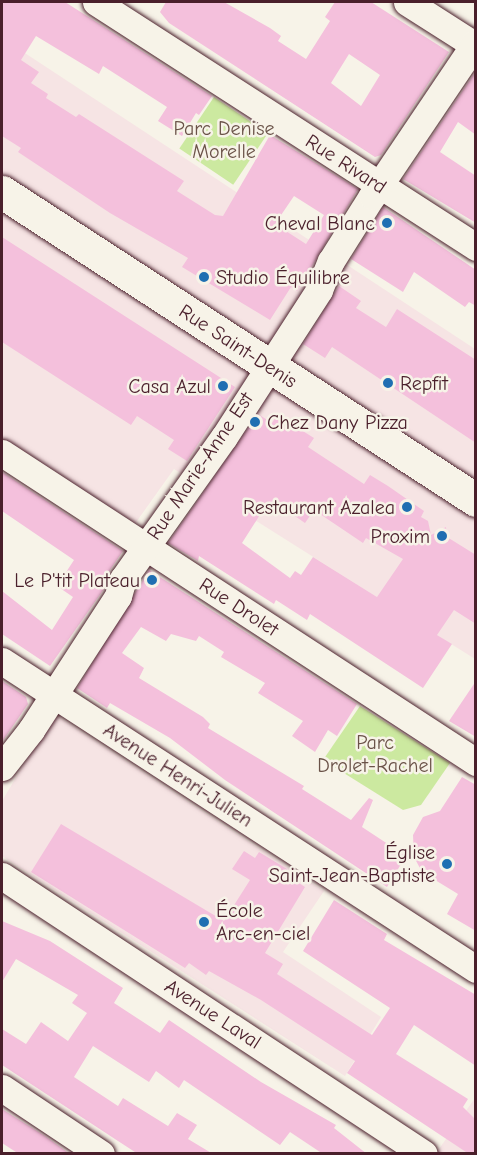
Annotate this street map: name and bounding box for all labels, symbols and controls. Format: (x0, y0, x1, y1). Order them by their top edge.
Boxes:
park label: Parc Denise Morelle (174, 117, 274, 164)
street label: Rue Rivard (301, 129, 391, 199)
place label: Cheval Blanc (265, 211, 375, 235)
marker: Cheval Blanc (380, 216, 394, 230)
place label: Studio Équilibre (216, 265, 350, 289)
marker: Studio Équilibre (197, 270, 211, 284)
street label: Rue Saint-Denis (174, 299, 302, 393)
place label: Repfit (400, 371, 448, 395)
place label: Casa Azul (128, 374, 211, 398)
marker: Repfit (381, 376, 395, 390)
marker: Casa Azul (216, 379, 230, 393)
street label: Rue Marie-Anne Est (142, 388, 258, 544)
place label: Chez Dany Pizza (267, 410, 408, 434)
marker: Chez Dany Pizza (248, 415, 262, 429)
place label: Restaurant Azalea (243, 495, 395, 519)
marker: Restaurant Azalea (400, 500, 414, 514)
place label: Proxim (371, 524, 430, 548)
marker: Proxim (435, 529, 449, 543)
place label: Le P'tit Plateau (14, 568, 140, 592)
marker: Le P'tit Plateau (145, 573, 159, 587)
street label: Rue Drolet (195, 573, 283, 641)
street label: Avenue Henri-Julien (99, 718, 257, 832)
park label: Parc Drolet-Rachel (317, 730, 433, 777)
place label: Église Saint-Jean-Baptiste (269, 840, 435, 887)
marker: Église Saint-Jean-Baptiste (440, 857, 454, 871)
place label: École Arc-en-ciel (216, 898, 310, 945)
marker: École Arc-en-ciel (197, 915, 211, 929)
street label: Avenue Laval (160, 974, 266, 1054)

